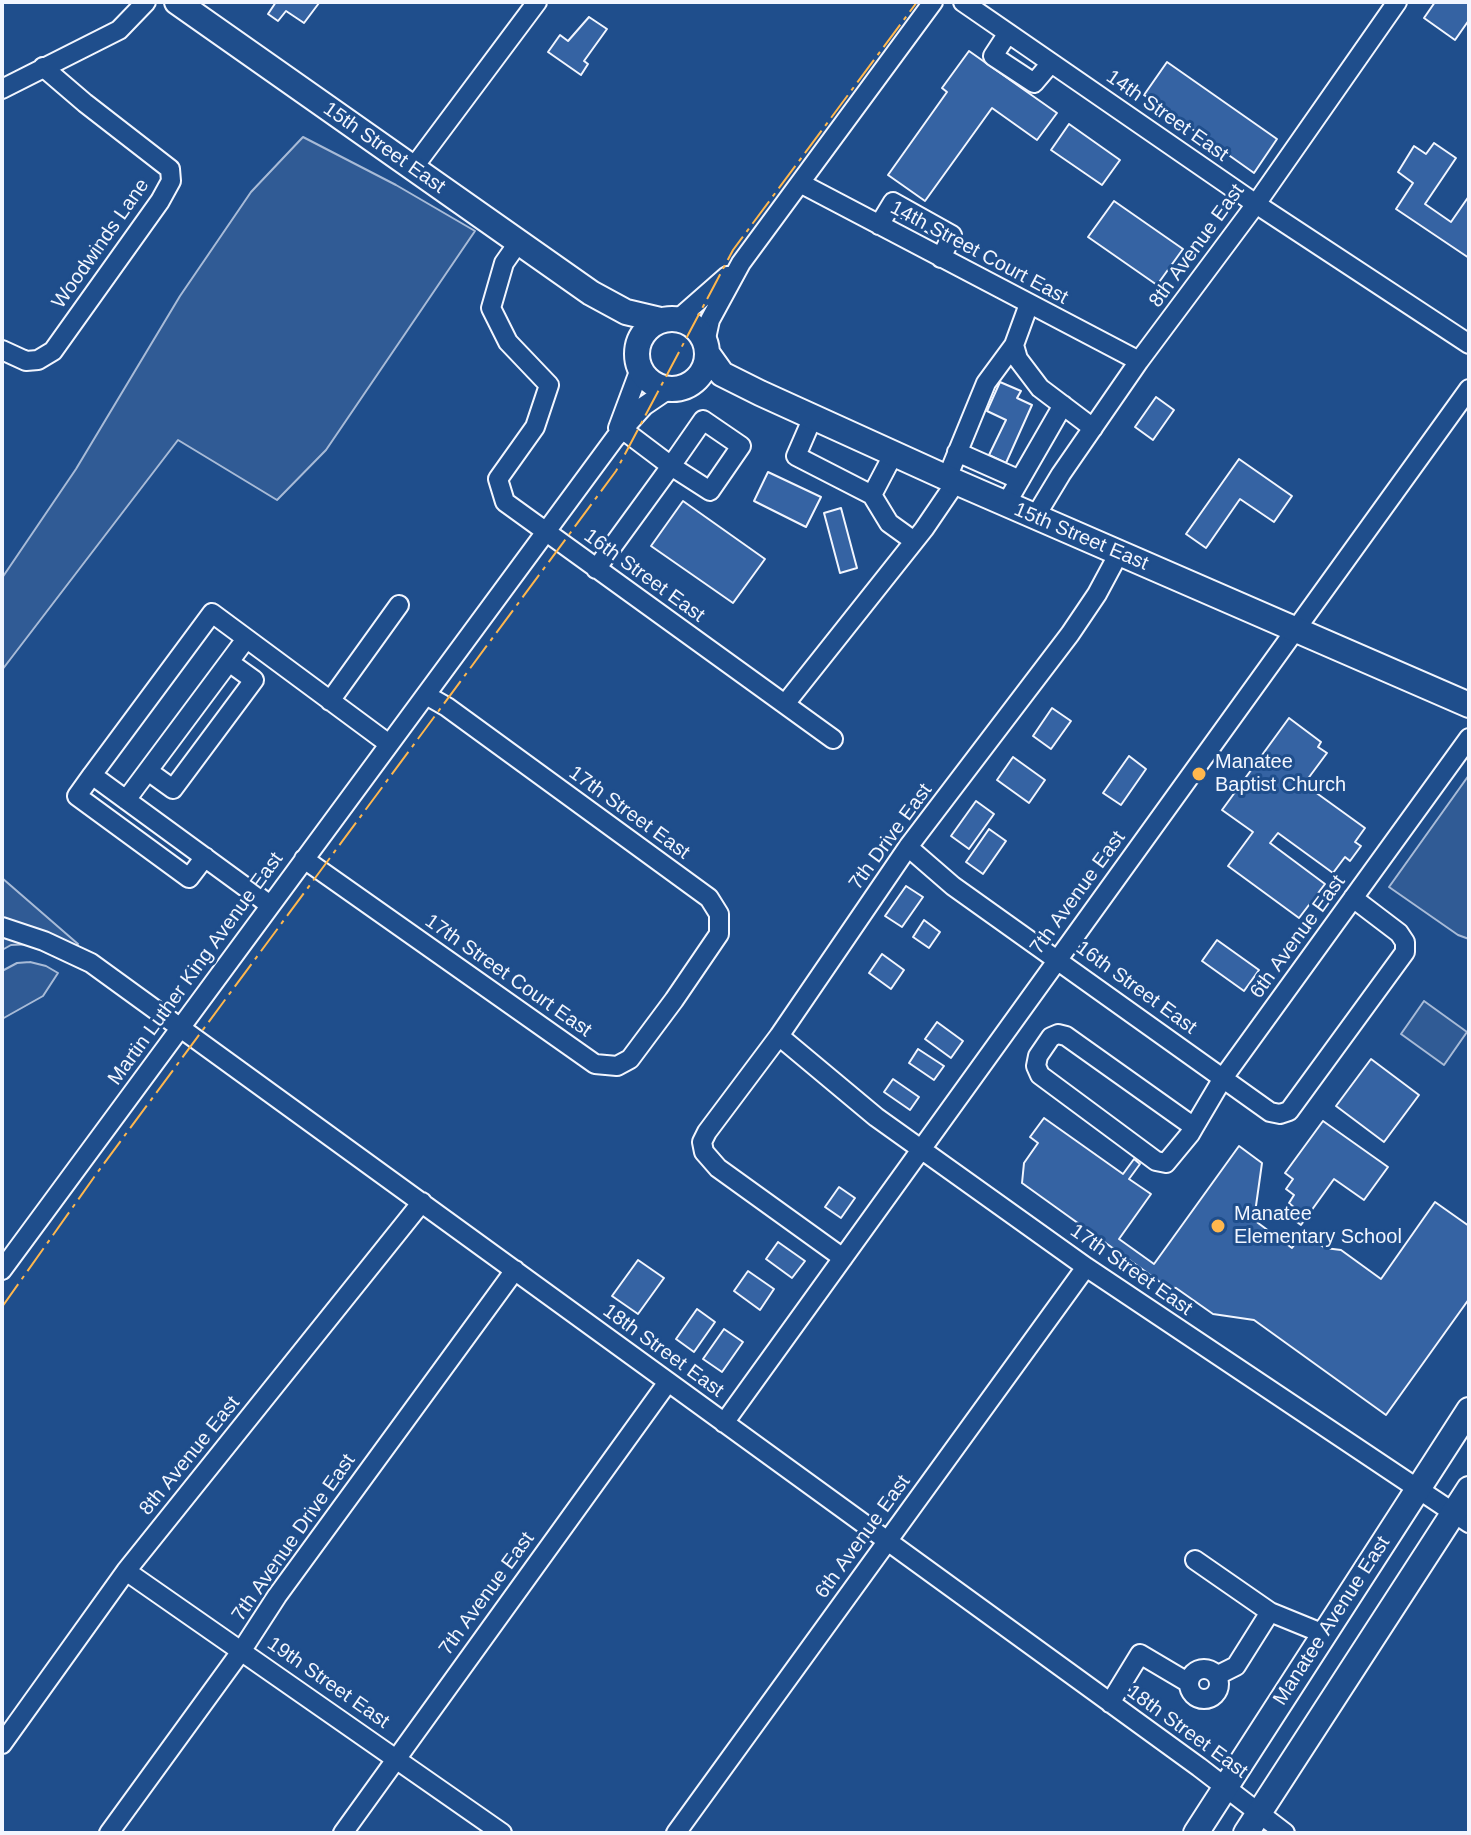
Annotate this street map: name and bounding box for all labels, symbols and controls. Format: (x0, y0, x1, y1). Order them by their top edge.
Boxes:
street label: 14th Street East (1101, 65, 1233, 167)
street label: 15th Street East (318, 97, 450, 199)
street label: Woodwinds Lane (47, 174, 155, 314)
street label: 8th Avenue East (1144, 180, 1250, 312)
street label: 14th Street Court East (886, 196, 1072, 310)
street label: 15th Street East (1010, 498, 1152, 576)
street label: 16th Street East (579, 524, 709, 628)
place label: Manatee Baptist Church (1215, 750, 1346, 797)
street label: 17th Street East (564, 761, 694, 865)
marker: Manatee Baptist Church (1190, 765, 1208, 783)
street label: 7th Drive East (844, 779, 938, 895)
street label: 7th Avenue East (1025, 827, 1131, 959)
street label: Martin Luther King Avenue East (103, 848, 289, 1090)
street label: 6th Avenue East (1245, 871, 1351, 1003)
street label: 17th Street Court East (420, 909, 596, 1043)
street label: 16th Street East (1071, 936, 1201, 1040)
place label: Manatee Elementary School (1234, 1202, 1402, 1249)
marker: Manatee Elementary School (1209, 1217, 1227, 1235)
street label: 17th Street East (1065, 1219, 1197, 1321)
street label: 18th Street East (598, 1299, 728, 1403)
street label: 8th Avenue East (135, 1392, 245, 1520)
street label: 7th Avenue Drive East (227, 1450, 361, 1626)
street label: 6th Avenue East (810, 1471, 916, 1603)
street label: 7th Avenue East (434, 1528, 540, 1660)
street label: Manatee Avenue East (1268, 1532, 1396, 1710)
street label: 19th Street East (262, 1632, 394, 1734)
street label: 18th Street East (1122, 1680, 1252, 1784)

